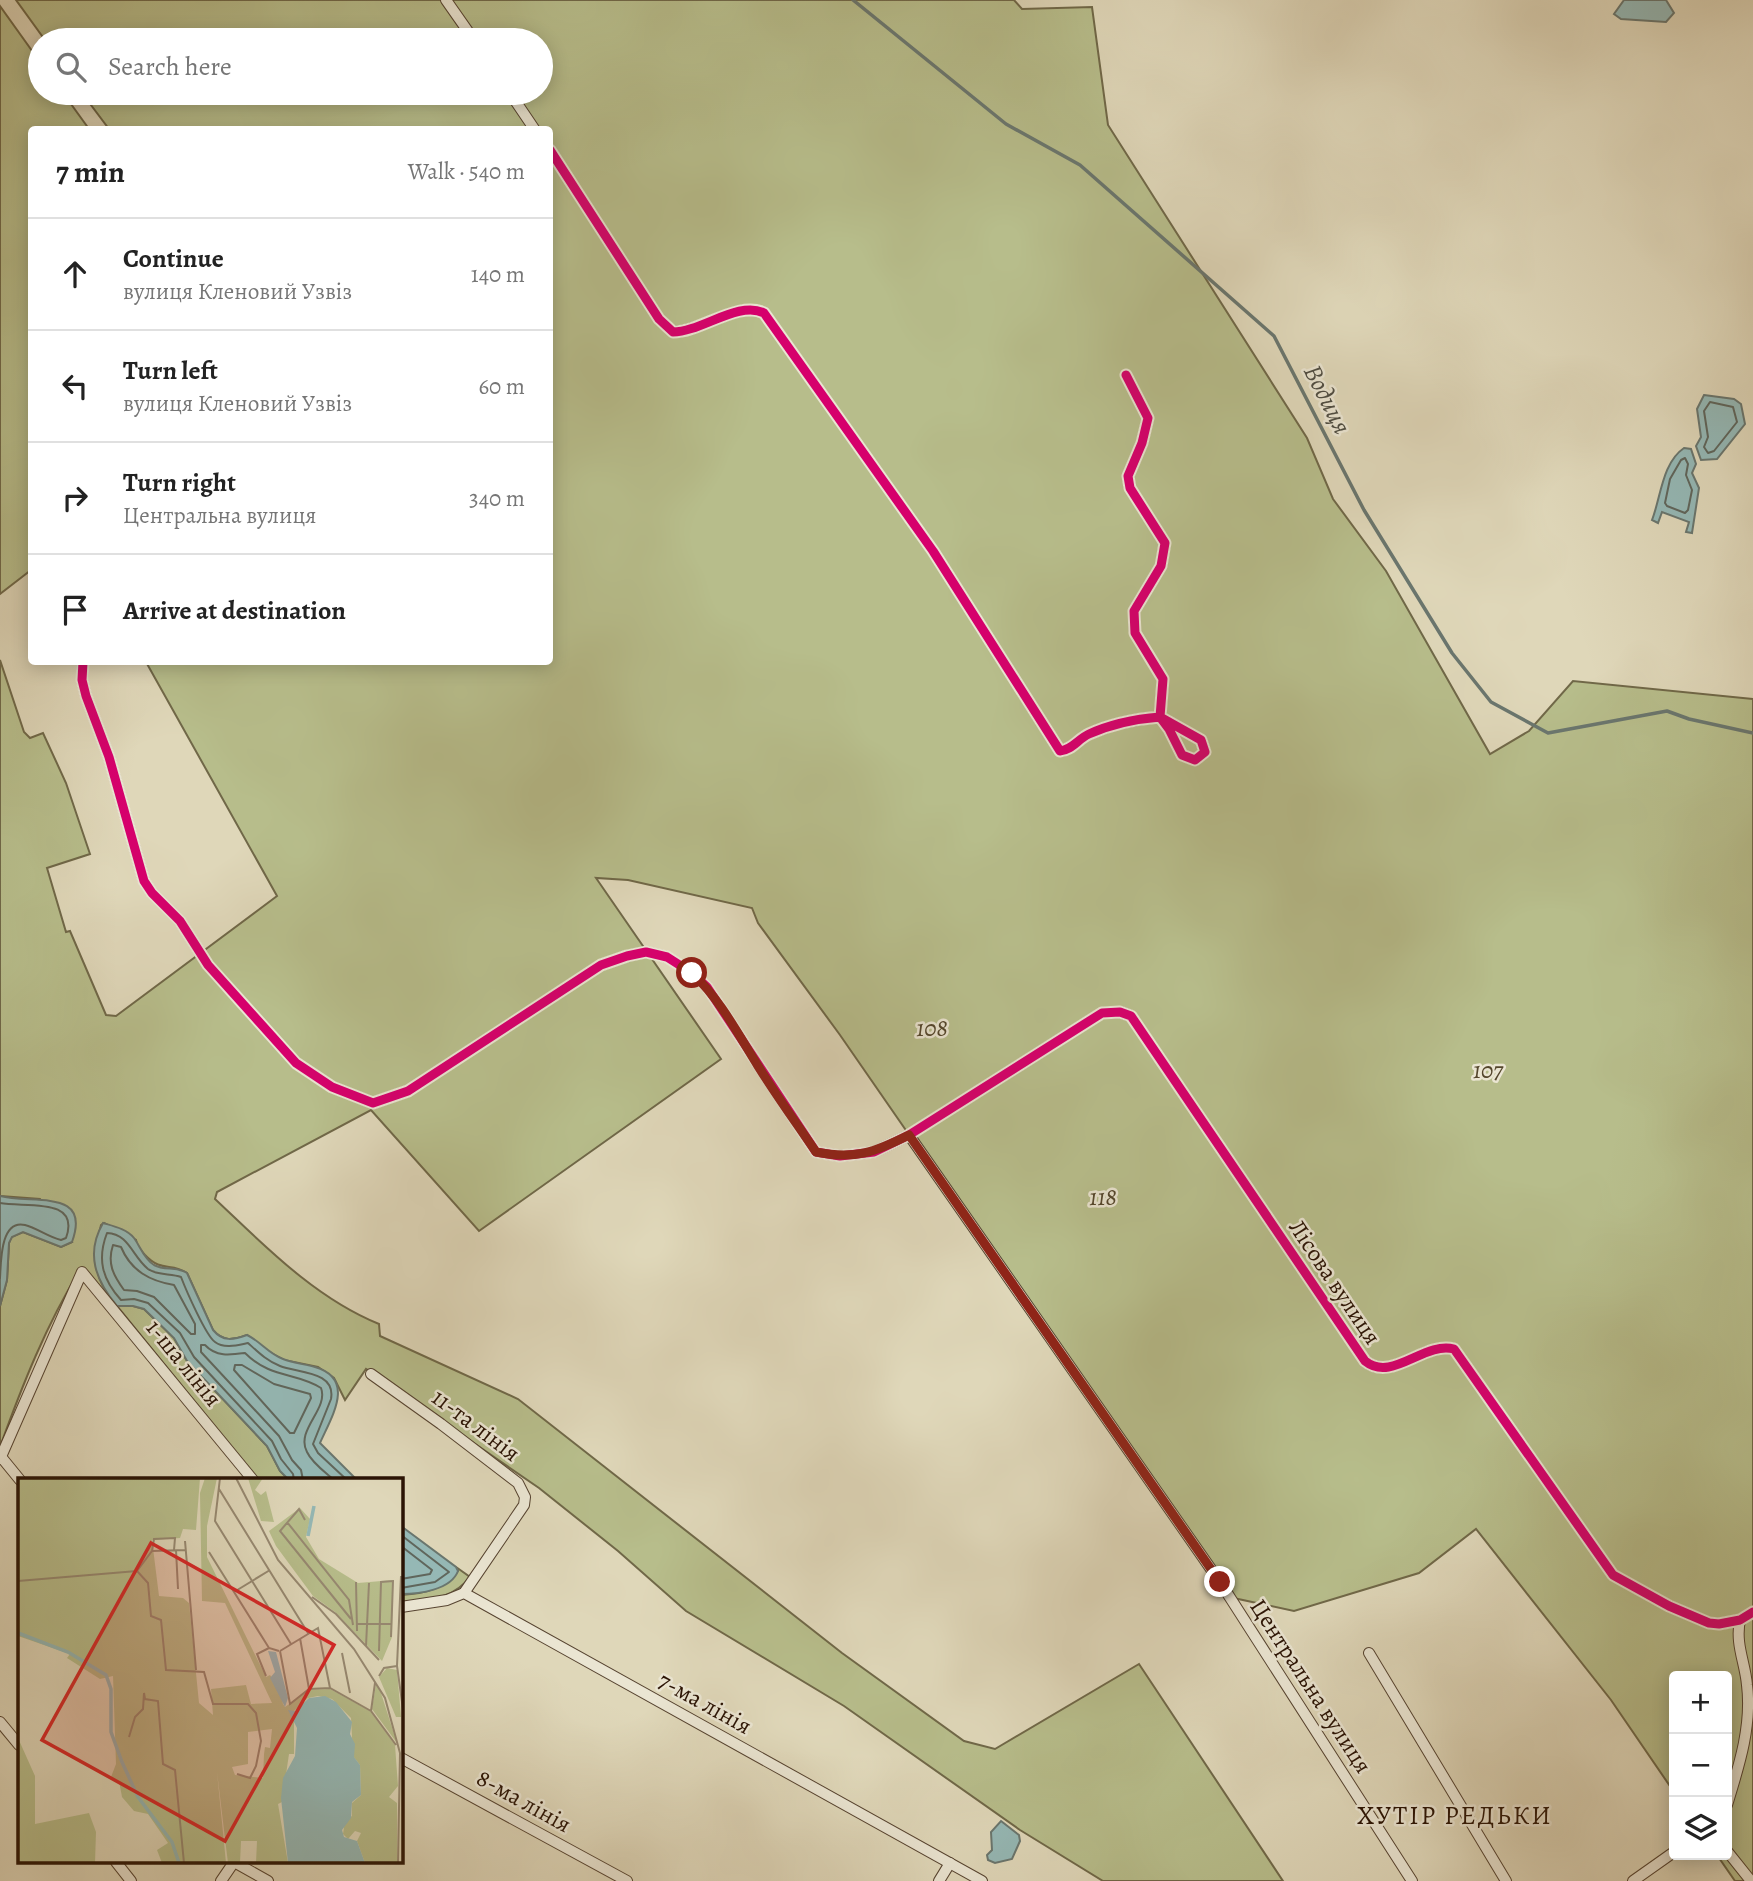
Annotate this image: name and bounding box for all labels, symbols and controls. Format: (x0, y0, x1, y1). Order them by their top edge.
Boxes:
search box (28, 28, 553, 105)
icon: search (52, 48, 90, 86)
text: Search here (108, 49, 232, 84)
text: 7 min (56, 152, 125, 192)
text: Walk · 540 m (408, 156, 525, 187)
text: Continue (123, 241, 224, 276)
icon: ahead (56, 255, 94, 293)
text: 140 m (471, 259, 525, 290)
text: вулиця Кленовий Узвіз (123, 276, 352, 307)
text: Turn left (123, 353, 218, 388)
water label: Водиця (1295, 358, 1360, 440)
icon: left (56, 367, 94, 405)
text: 60 m (478, 371, 525, 402)
text: вулиця Кленовий Узвіз (123, 388, 352, 419)
text: Turn right (123, 465, 236, 500)
icon: right (56, 479, 94, 517)
text: 340 m (469, 483, 525, 514)
text: Центральна вулиця (123, 500, 316, 531)
icon: arrive (56, 591, 94, 629)
text: Arrive at destination (123, 593, 346, 628)
route start (676, 957, 707, 988)
park label: 108 (916, 1012, 948, 1044)
park label: 107 (1473, 1054, 1504, 1086)
park label: 118 (1089, 1181, 1117, 1213)
street label: Лісова вулиця (1281, 1213, 1389, 1351)
street label: 1-ша лінія (139, 1313, 229, 1413)
street label: 11-та лінія (425, 1381, 527, 1469)
inset map (18, 1478, 402, 1864)
route end (1204, 1566, 1235, 1597)
street label: Центральна вулиця (1243, 1593, 1379, 1779)
street label: 7-ма лінія (653, 1664, 757, 1742)
map controls (1669, 1671, 1732, 1860)
button: + (1669, 1671, 1732, 1734)
button: − (1669, 1734, 1732, 1797)
street label: 8-ма лінія (471, 1762, 577, 1840)
button: layers (1669, 1797, 1732, 1860)
district label: ХУТІР РЕДЬКИ (1357, 1798, 1553, 1833)

